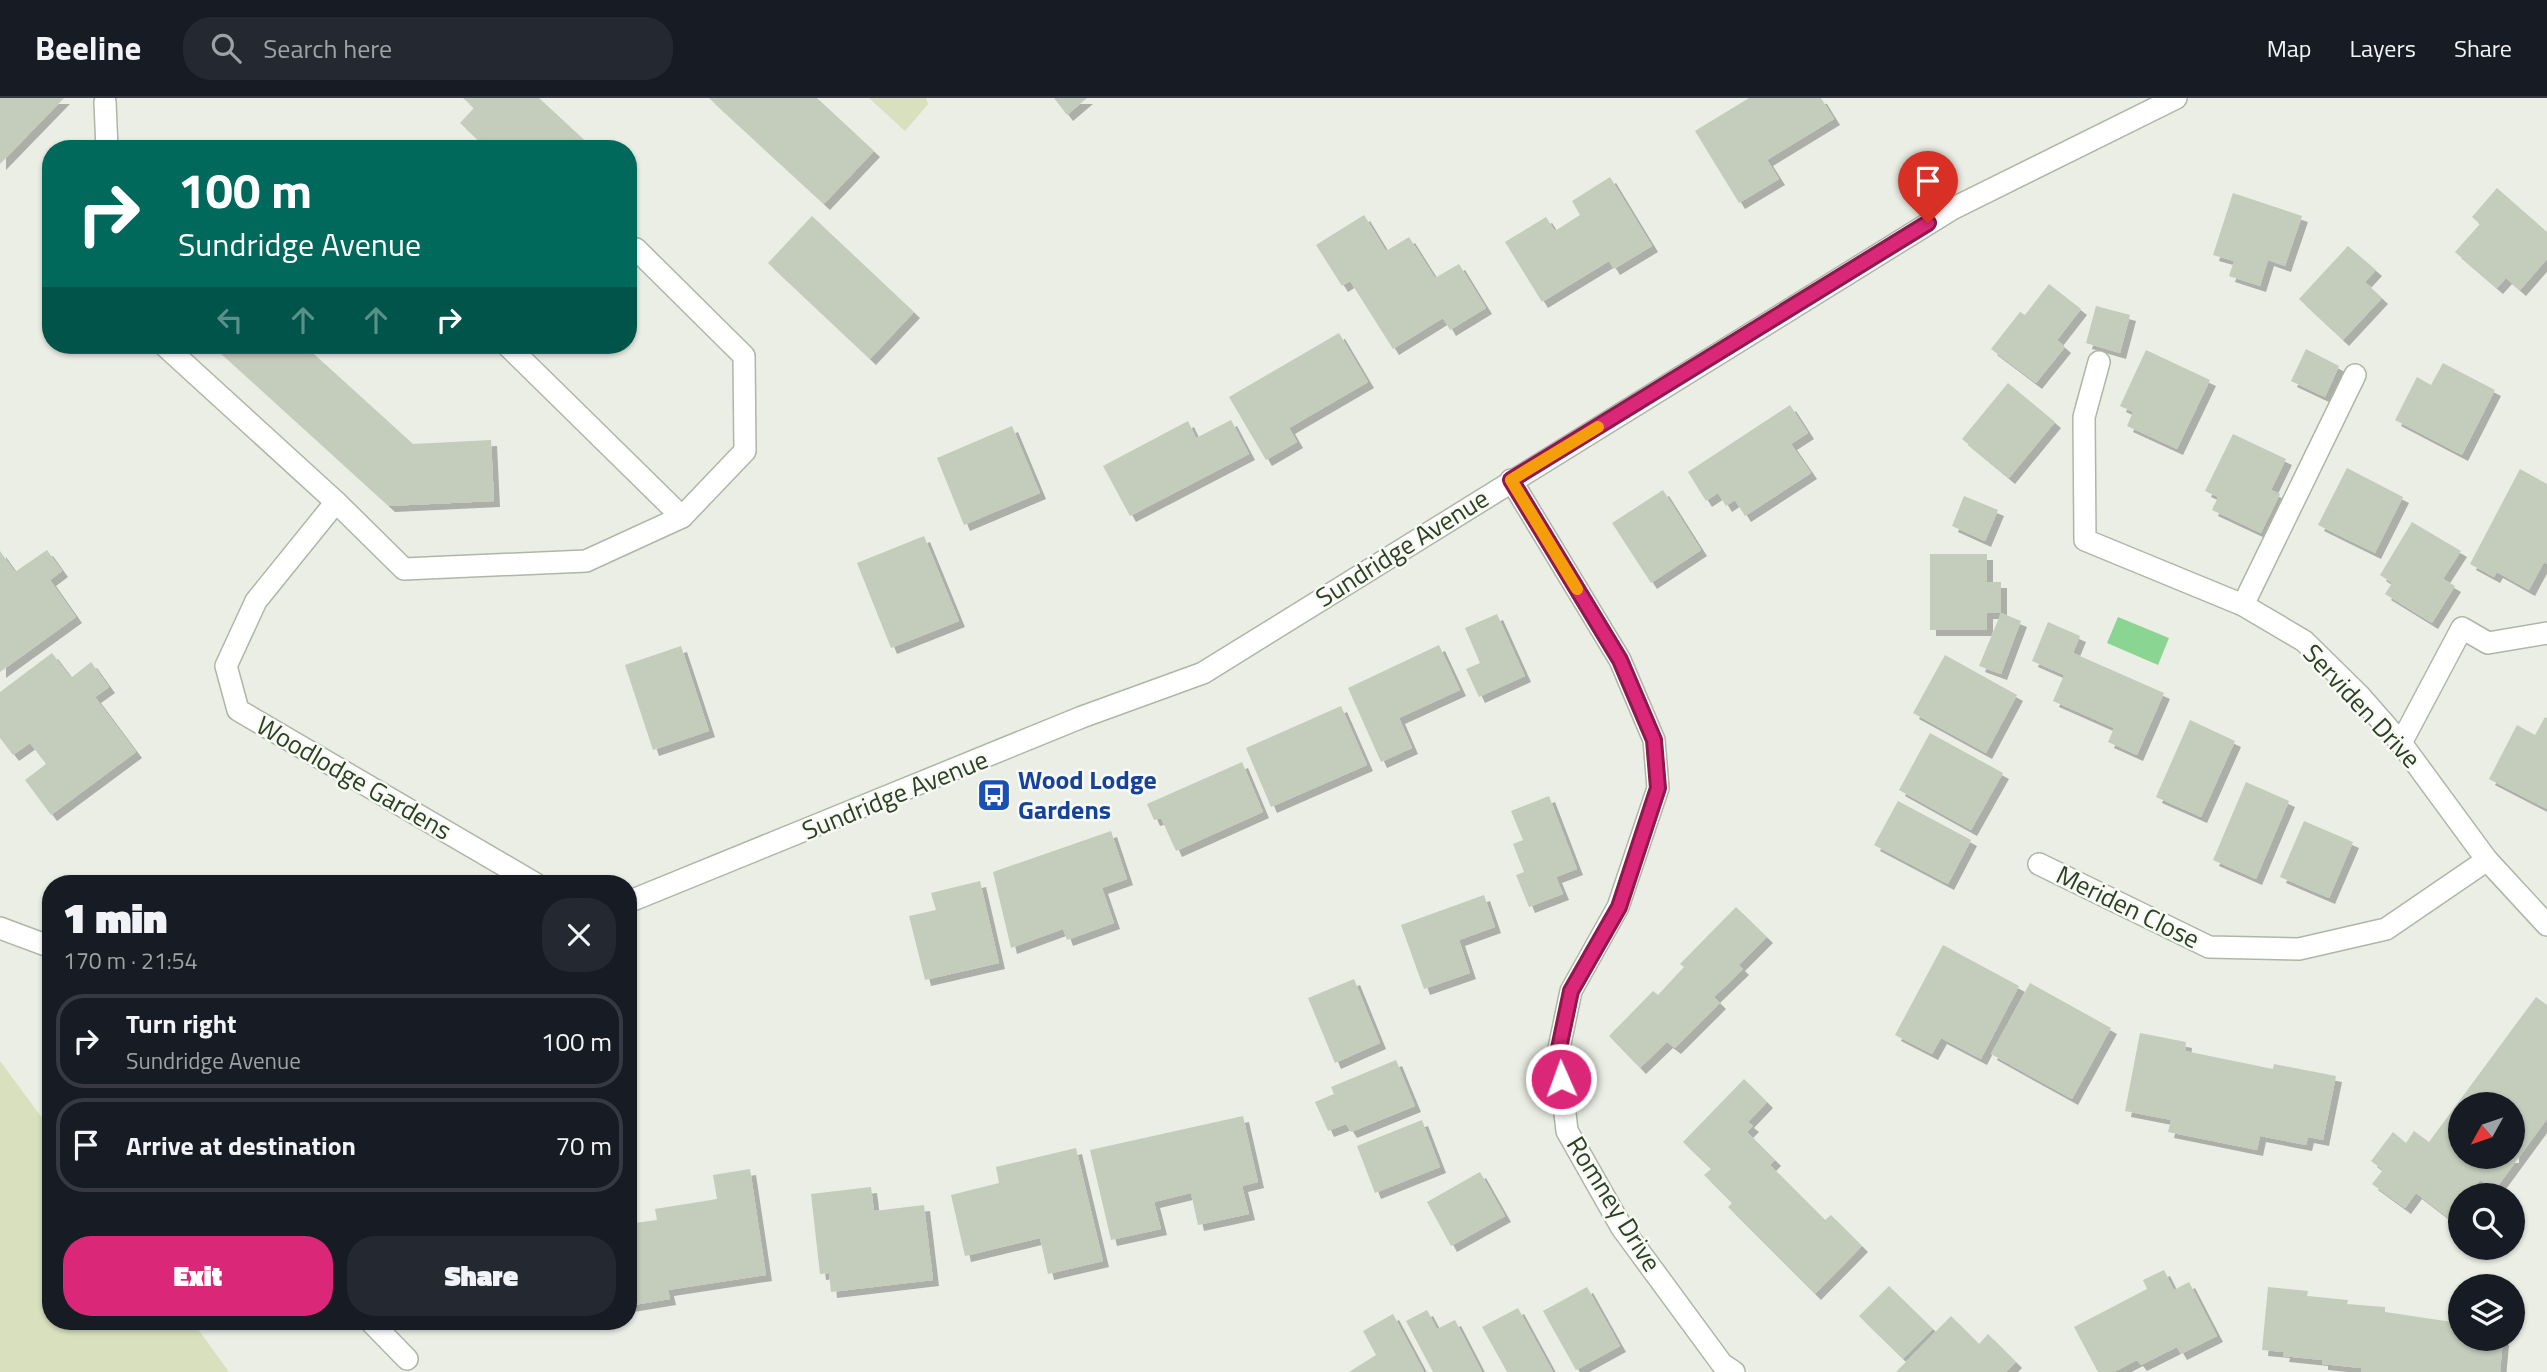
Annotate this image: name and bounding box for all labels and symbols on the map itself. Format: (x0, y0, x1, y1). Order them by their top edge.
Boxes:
pin (1898, 151, 1958, 223)
street label: Sundridge Avenue (1308, 479, 1496, 616)
street label: Serviden Drive (2294, 635, 2430, 777)
street label: Woodlodge Gardens (249, 706, 459, 849)
street label: Sundridge Avenue (796, 739, 994, 850)
place label: Wood Lodge Gardens (1018, 760, 1157, 829)
bus stop icon: Wood Lodge Gardens (975, 776, 1013, 814)
street label: Meriden Close (2050, 855, 2207, 958)
position arrow (1524, 1042, 1598, 1116)
north arrow (2448, 1092, 2525, 1169)
street label: Romney Drive (1557, 1128, 1672, 1279)

